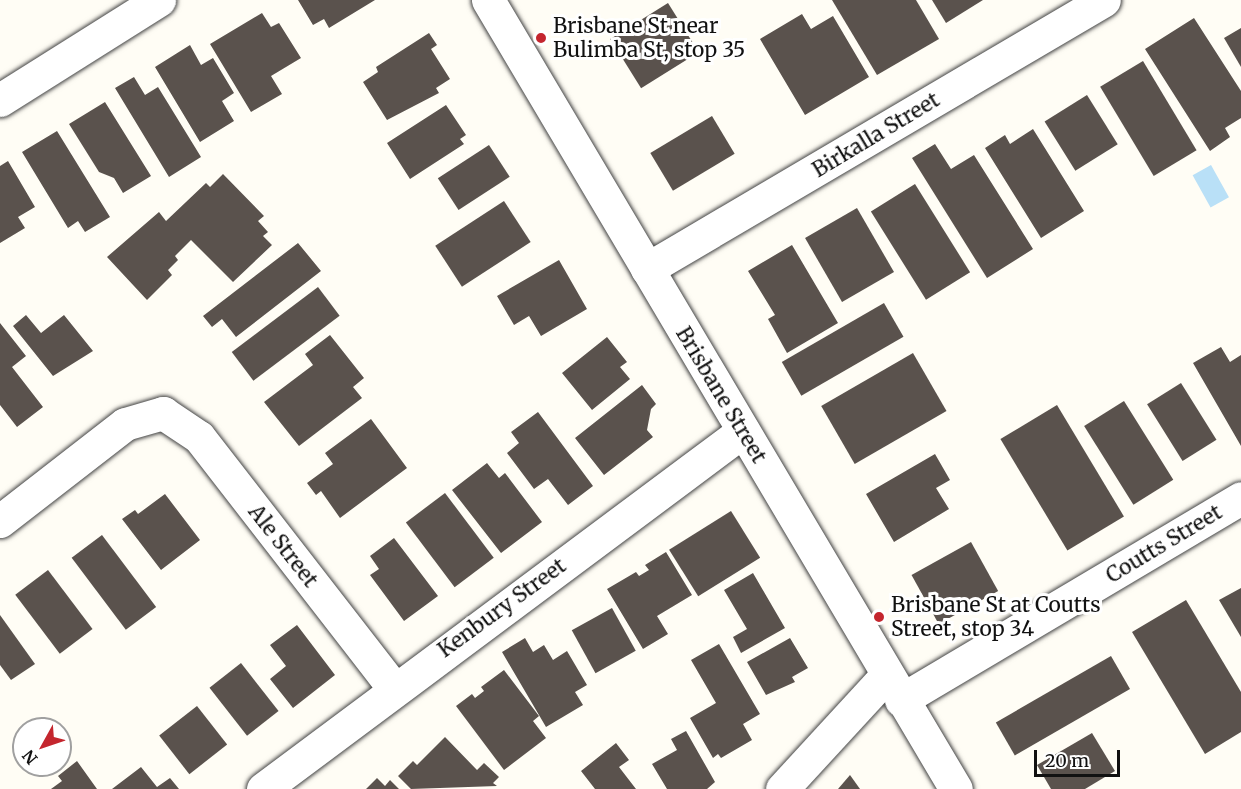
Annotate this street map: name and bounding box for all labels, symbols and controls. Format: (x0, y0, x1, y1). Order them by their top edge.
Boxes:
place label: Brisbane St near Bulimba St, stop 35 (553, 13, 745, 63)
marker: Brisbane St near Bulimba St, stop 35 (534, 31, 548, 45)
street label: Birkalla Street (808, 87, 944, 183)
street label: Brisbane Street (670, 322, 772, 468)
street label: Ale Street (243, 500, 323, 592)
street label: Coutts Street (1102, 500, 1226, 588)
street label: Kenbury Street (433, 553, 571, 663)
place label: Brisbane St at Coutts Street, stop 34 (891, 592, 1101, 642)
marker: Brisbane St at Coutts Street, stop 34 (872, 610, 886, 624)
north arrow (12, 717, 72, 777)
scale bar (1037, 738, 1122, 776)
text: N (18, 746, 41, 769)
text: 20 m (1045, 749, 1089, 772)

